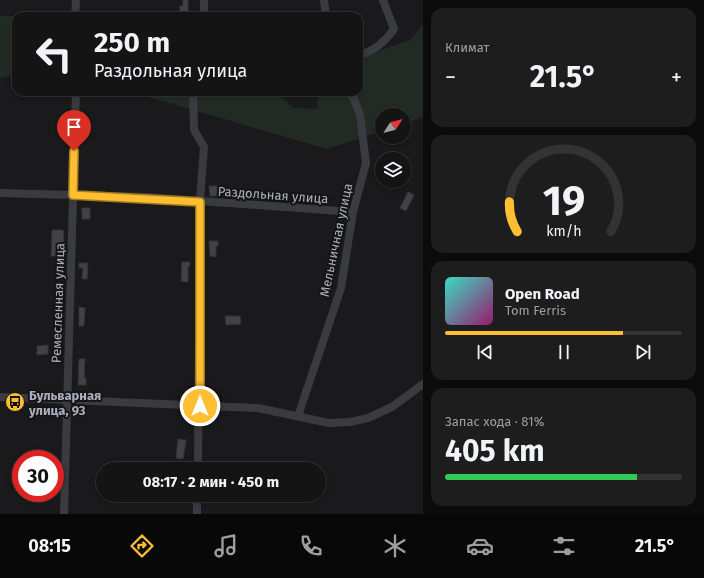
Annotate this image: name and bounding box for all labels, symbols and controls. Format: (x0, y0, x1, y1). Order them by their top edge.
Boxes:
text: 250 m (94, 26, 170, 59)
icon: left (28, 28, 80, 80)
text: Климат (445, 40, 489, 55)
text: 21.5° (530, 59, 597, 95)
text: Раздольная улица (94, 60, 247, 82)
text: − (445, 64, 456, 91)
text: + (671, 64, 682, 91)
north arrow (375, 108, 411, 144)
map controls (375, 108, 411, 188)
pin (57, 110, 91, 151)
icon: arrive (63, 116, 85, 138)
button: layers (375, 152, 411, 188)
text: 19 (542, 176, 585, 226)
street label: Мельничная улица (317, 182, 355, 298)
street label: Раздольная улица (217, 184, 329, 206)
text: km/h (546, 222, 581, 239)
street label: Ремесленная улица (48, 243, 68, 363)
text: Open Road (505, 285, 580, 303)
text: Tom Ferris (505, 303, 566, 318)
icon: previous (474, 341, 496, 363)
icon: pause (553, 341, 575, 363)
icon: next (632, 341, 654, 363)
position arrow (179, 385, 221, 427)
place label: Бульварная улица, 93 (28, 388, 101, 418)
bus stop icon: Бульварная улица, 93 (4, 391, 26, 413)
text: Запас хода · 81% (445, 414, 544, 429)
text: 405 km (445, 433, 545, 469)
speed limit sign: 30 (12, 450, 64, 502)
text: 08:17 · 2 мин · 450 m (143, 473, 279, 491)
icon: directions (128, 532, 156, 560)
icon: music (212, 532, 240, 560)
icon: phone (297, 532, 325, 560)
icon: climate (381, 532, 409, 560)
icon: car (466, 532, 494, 560)
icon: filters (550, 532, 578, 560)
text: 08:15 (28, 535, 71, 557)
text: 21.5° (635, 535, 676, 557)

